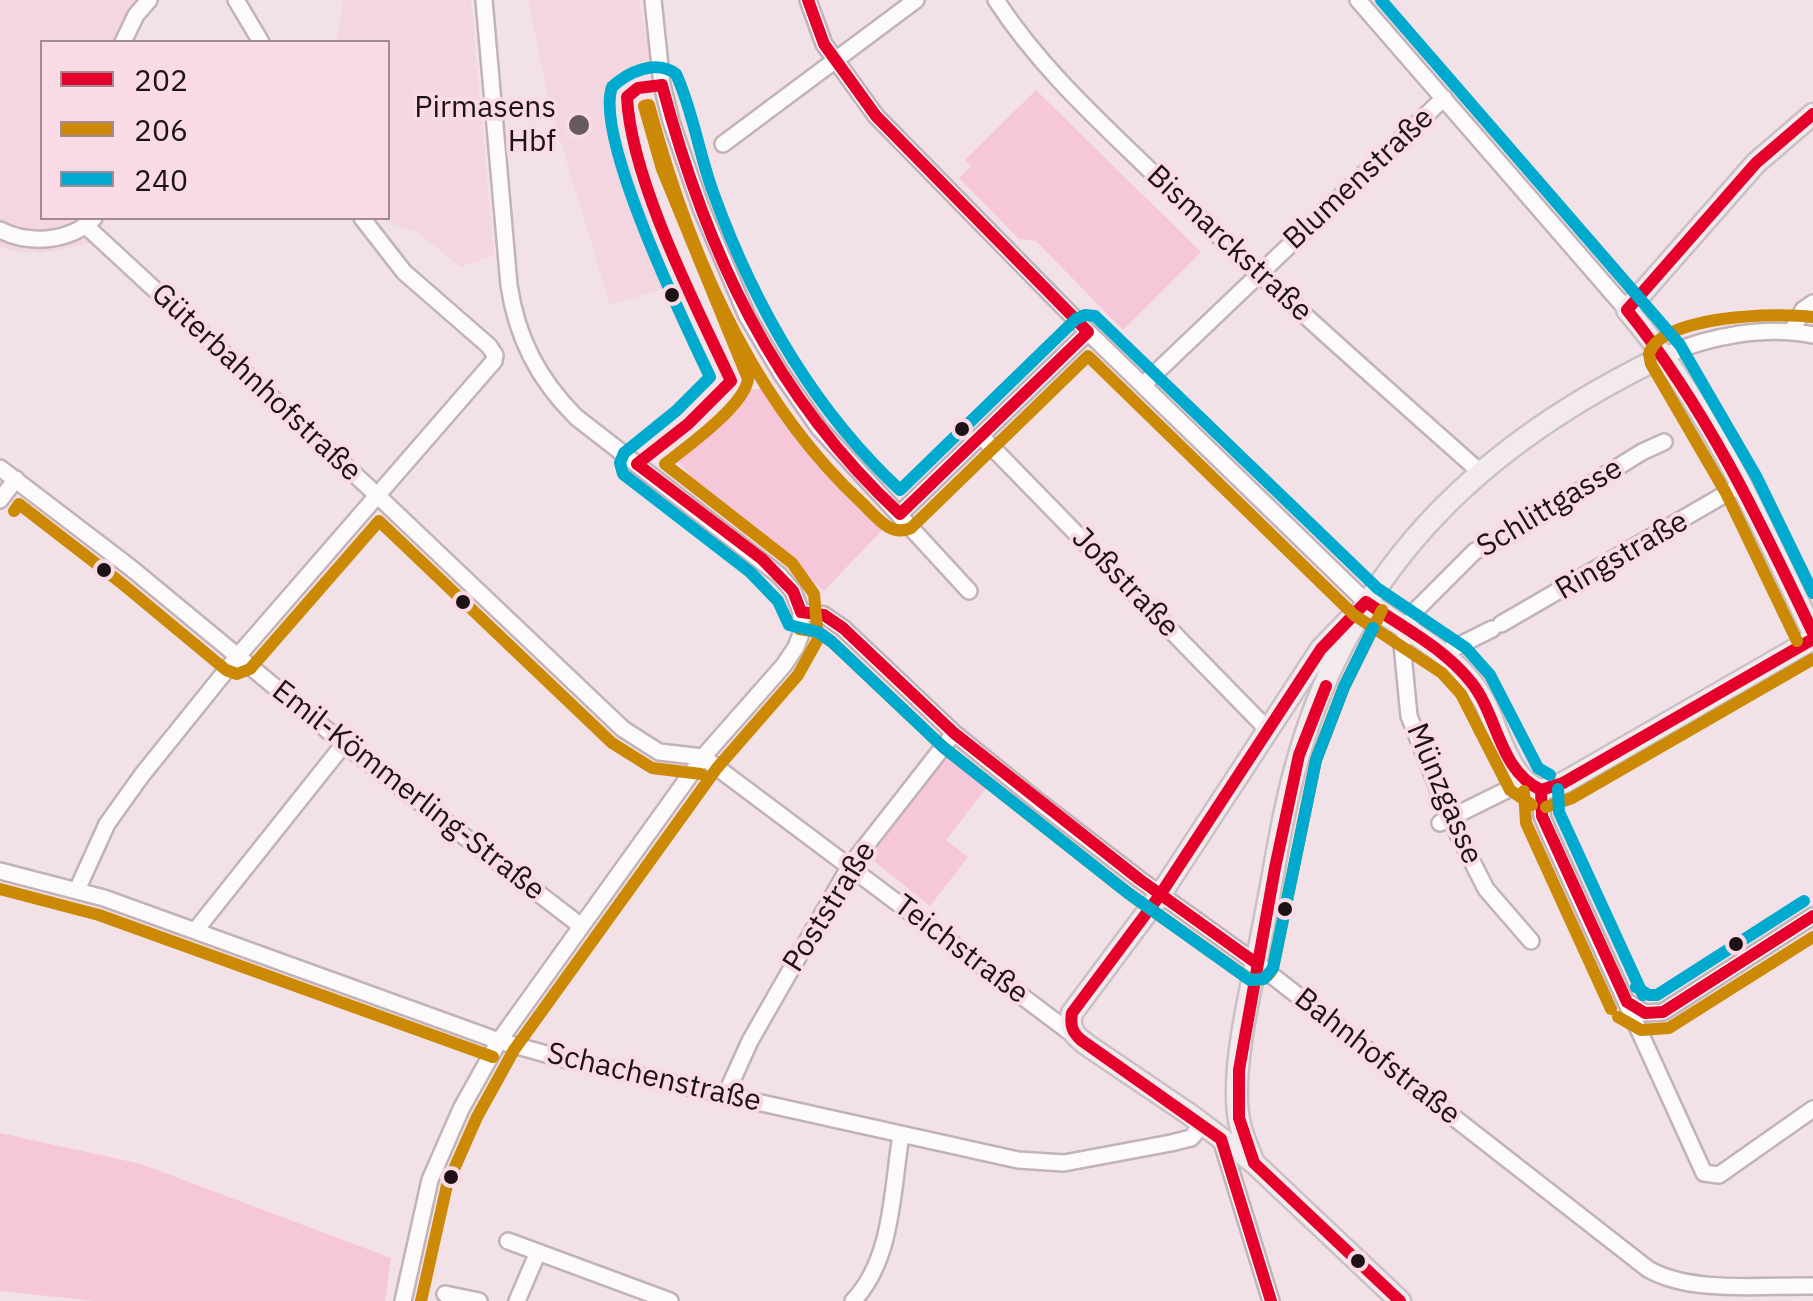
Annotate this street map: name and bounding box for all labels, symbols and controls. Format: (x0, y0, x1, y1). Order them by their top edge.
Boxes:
legend (40, 40, 390, 220)
text: 202 (134, 60, 188, 99)
place label: Pirmasens Hbf (414, 90, 556, 160)
street label: Blumenstraße (1277, 100, 1441, 258)
text: 206 (134, 110, 188, 149)
marker: Pirmasens Hbf (566, 112, 592, 138)
street label: Bismarckstraße (1139, 158, 1319, 330)
text: 240 (134, 160, 188, 199)
street label: Güterbahnhofstraße (143, 276, 369, 490)
unlabelled marker (662, 285, 682, 305)
unlabelled marker (952, 419, 972, 439)
street label: Schlittgasse (1471, 451, 1629, 565)
street label: Ringstraße (1549, 504, 1695, 608)
street label: Joßstraße (1064, 521, 1186, 645)
unlabelled marker (94, 560, 114, 580)
unlabelled marker (453, 592, 473, 612)
street label: Emil-Kömmerling-Straße (264, 673, 552, 909)
street label: Münzgasse (1398, 718, 1490, 870)
street label: Poststraße (776, 835, 884, 979)
street label: Teichstraße (887, 888, 1035, 1012)
unlabelled marker (1275, 899, 1295, 919)
unlabelled marker (1726, 934, 1746, 954)
street label: Bahnhofstraße (1287, 981, 1467, 1133)
street label: Schachenstraße (543, 1036, 765, 1120)
unlabelled marker (441, 1167, 461, 1187)
unlabelled marker (1348, 1251, 1368, 1271)

